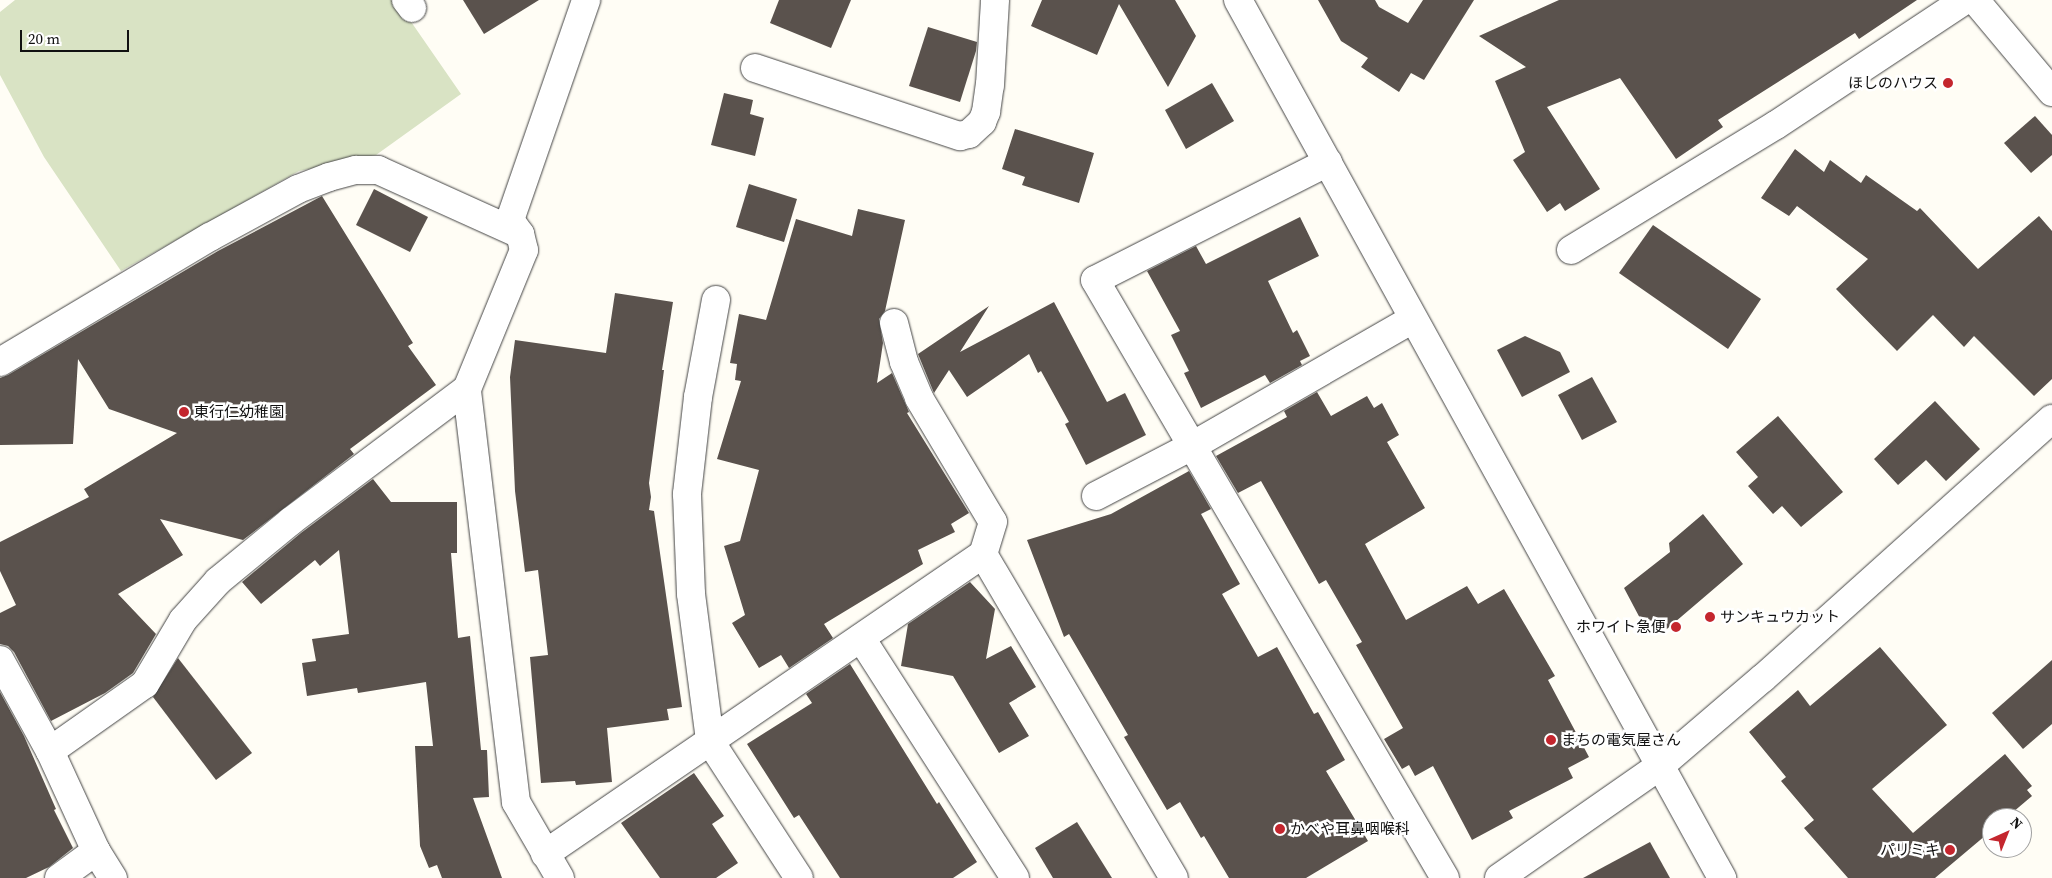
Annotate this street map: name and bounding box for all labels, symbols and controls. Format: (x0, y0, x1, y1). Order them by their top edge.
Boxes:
scale bar (22, 20, 131, 52)
text: 20 m (28, 28, 60, 49)
place label: ほしのハウス (1848, 74, 1938, 92)
marker: ほしのハウス (1942, 77, 1954, 89)
place label: 東行仁幼稚園 (194, 403, 284, 421)
marker: 東行仁幼稚園 (178, 406, 190, 418)
place label: サンキュウカット (1720, 608, 1840, 626)
marker: サンキュウカット (1704, 611, 1716, 623)
place label: ホワイト急便 (1576, 618, 1666, 636)
marker: ホワイト急便 (1670, 621, 1682, 633)
place label: まちの電気屋さん (1561, 731, 1681, 749)
marker: まちの電気屋さん (1545, 734, 1557, 746)
north arrow (1982, 808, 2032, 858)
text: N (2006, 812, 2027, 834)
place label: かべや耳鼻咽喉科 (1290, 820, 1410, 838)
marker: かべや耳鼻咽喉科 (1274, 823, 1286, 835)
place label: パリミキ (1880, 841, 1940, 859)
marker: パリミキ (1944, 844, 1956, 856)

